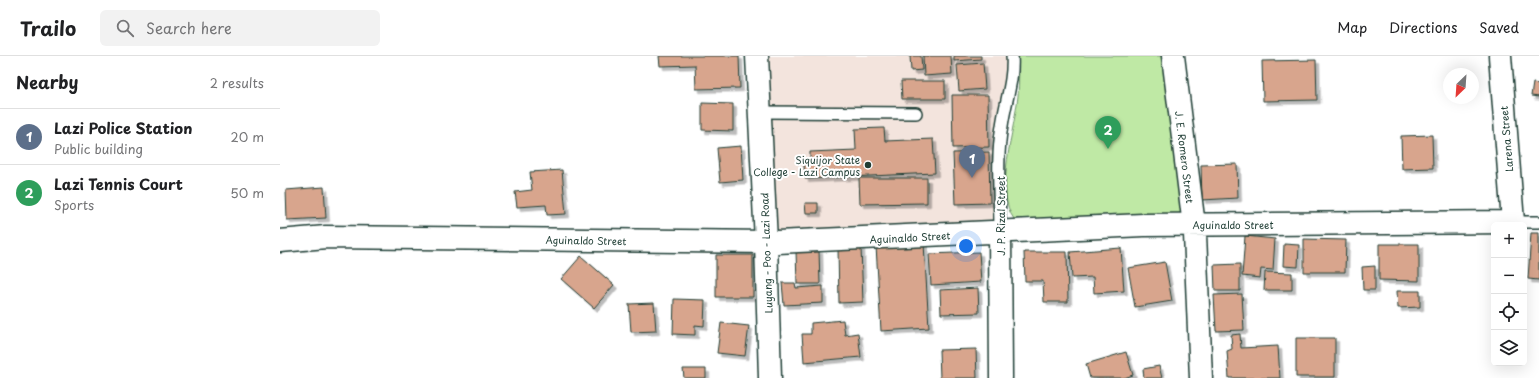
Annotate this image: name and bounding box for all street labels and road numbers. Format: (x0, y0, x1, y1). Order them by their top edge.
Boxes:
street label: Larena Street (1496, 106, 1516, 172)
street label: J. E. Romero Street (1172, 110, 1198, 204)
street label: J. P. Rizal Street (993, 176, 1008, 256)
street label: Luyang - Poo - Lazi Road (756, 192, 776, 314)
street label: Aguinaldo Street (1193, 217, 1273, 232)
street label: Aguinaldo Street (869, 227, 951, 247)
street label: Aguinaldo Street (545, 232, 627, 248)

